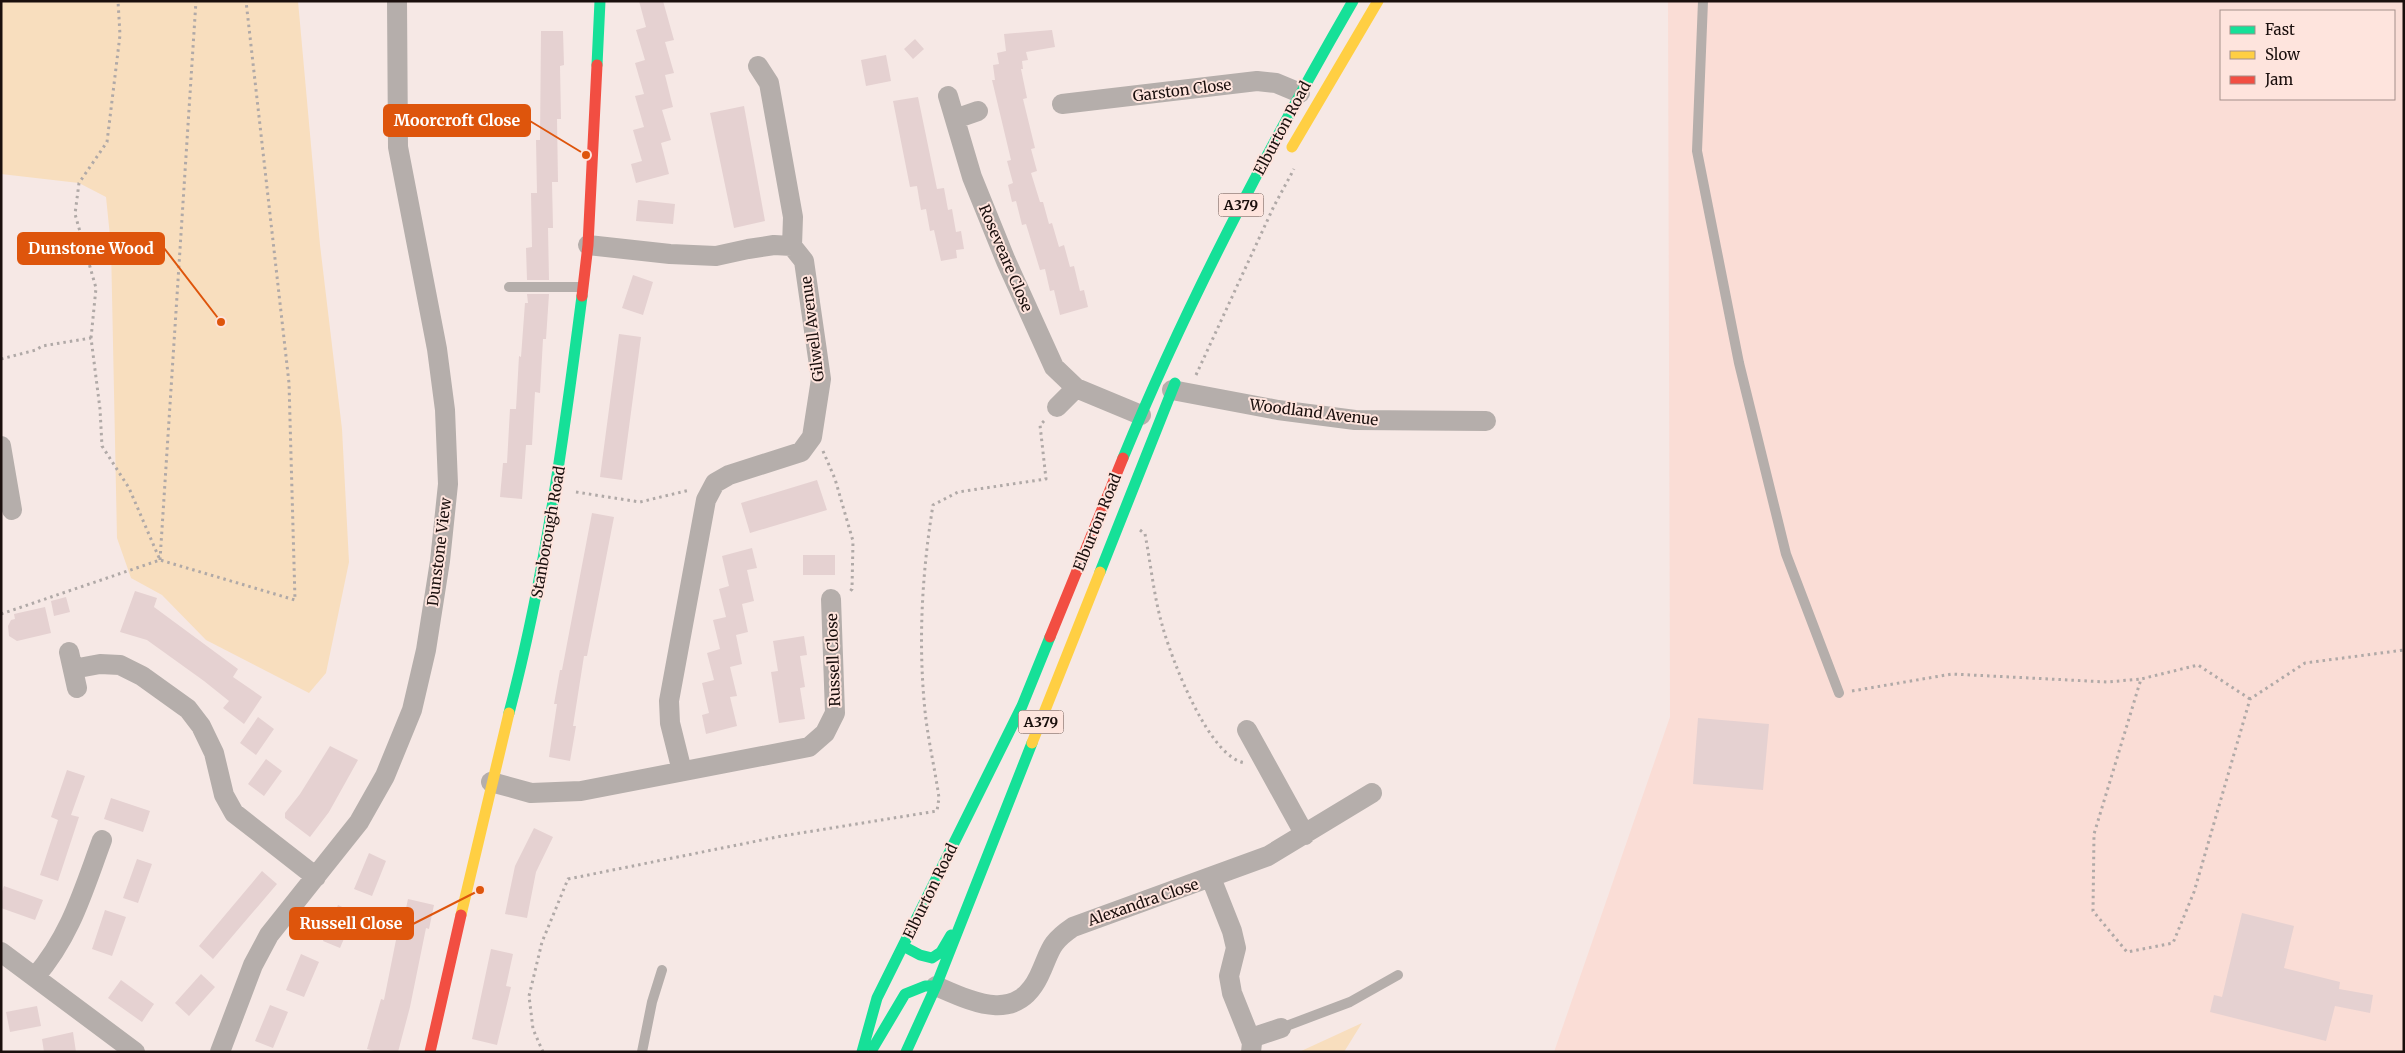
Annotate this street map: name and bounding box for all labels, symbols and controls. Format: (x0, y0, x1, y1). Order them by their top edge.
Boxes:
legend (2220, 10, 2395, 100)
text: Fast (2265, 20, 2295, 39)
text: Slow (2265, 45, 2300, 64)
text: Jam (2264, 70, 2293, 89)
street label: Garston Close (1132, 75, 1232, 105)
street label: Elburton Road (1249, 78, 1315, 178)
callout: Moorcroft Close (384, 105, 530, 136)
text: Moorcroft Close (394, 110, 521, 130)
road number: A379 (1218, 194, 1264, 216)
street label: Roseveare Close (975, 201, 1037, 315)
callout: Dunstone Wood (18, 233, 164, 264)
text: Dunstone Wood (28, 238, 154, 258)
street label: Gilwell Avenue (796, 275, 828, 383)
street label: Woodland Avenue (1248, 395, 1380, 429)
street label: Stanborough Road (527, 465, 569, 599)
street label: Elburton Road (1069, 470, 1125, 574)
street label: Dunstone View (423, 496, 455, 607)
street label: Russell Close (822, 613, 844, 707)
road number: A379 (1018, 710, 1064, 734)
street label: Elburton Road (899, 840, 961, 942)
street label: Alexandra Close (1084, 874, 1201, 930)
callout: Russell Close (290, 908, 413, 939)
text: Russell Close (300, 913, 403, 933)

